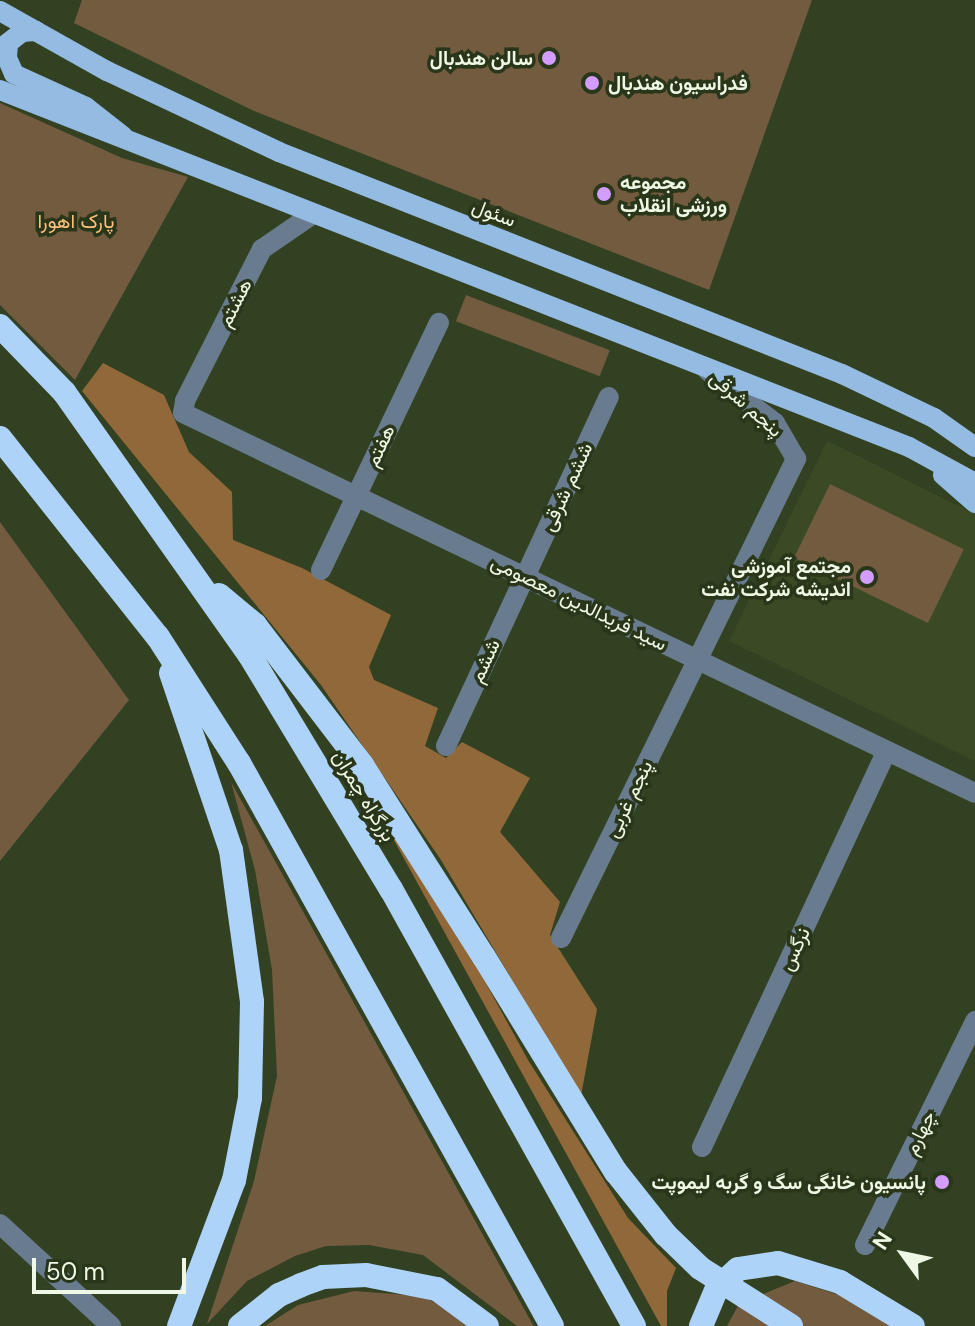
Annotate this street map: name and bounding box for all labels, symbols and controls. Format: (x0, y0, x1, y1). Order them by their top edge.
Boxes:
place label: سالن هندبال (430, 46, 533, 70)
marker: سالن هندبال (540, 49, 558, 67)
place label: فدراسیون هندبال (608, 71, 748, 95)
marker: فدراسیون هندبال (583, 74, 601, 92)
place label: مجموعه ورزشی انقلاب (620, 170, 727, 217)
marker: مجموعه ورزشی انقلاب (595, 185, 613, 203)
street label: سئول (469, 194, 519, 232)
park label: پارک اهورا (38, 209, 114, 233)
street label: هشتم (213, 275, 257, 331)
street label: پنجم شرقی (705, 366, 787, 442)
street label: هفتم (360, 421, 400, 471)
street label: ششم شرقی (536, 439, 598, 535)
street label: سید فریدالدین معصومی (487, 550, 671, 656)
place label: مجتمع آموزشی اندیشه شرکت نفت (701, 554, 851, 601)
marker: مجتمع آموزشی اندیشه شرکت نفت (858, 568, 876, 586)
street label: ششم (465, 635, 505, 687)
street label: بزرگراه چمران (327, 746, 401, 846)
street label: پنجم غربی (600, 756, 658, 842)
street label: نرگس (775, 923, 815, 975)
street label: چهارم (899, 1107, 941, 1159)
place label: پانسیون خانگی سگ و گربه لیموپت (652, 1170, 926, 1194)
marker: پانسیون خانگی سگ و گربه لیموپت (933, 1173, 951, 1191)
north arrow (863, 1214, 943, 1294)
text: N (866, 1226, 899, 1255)
scale bar (36, 1242, 190, 1292)
text: 50 m (46, 1256, 105, 1287)

